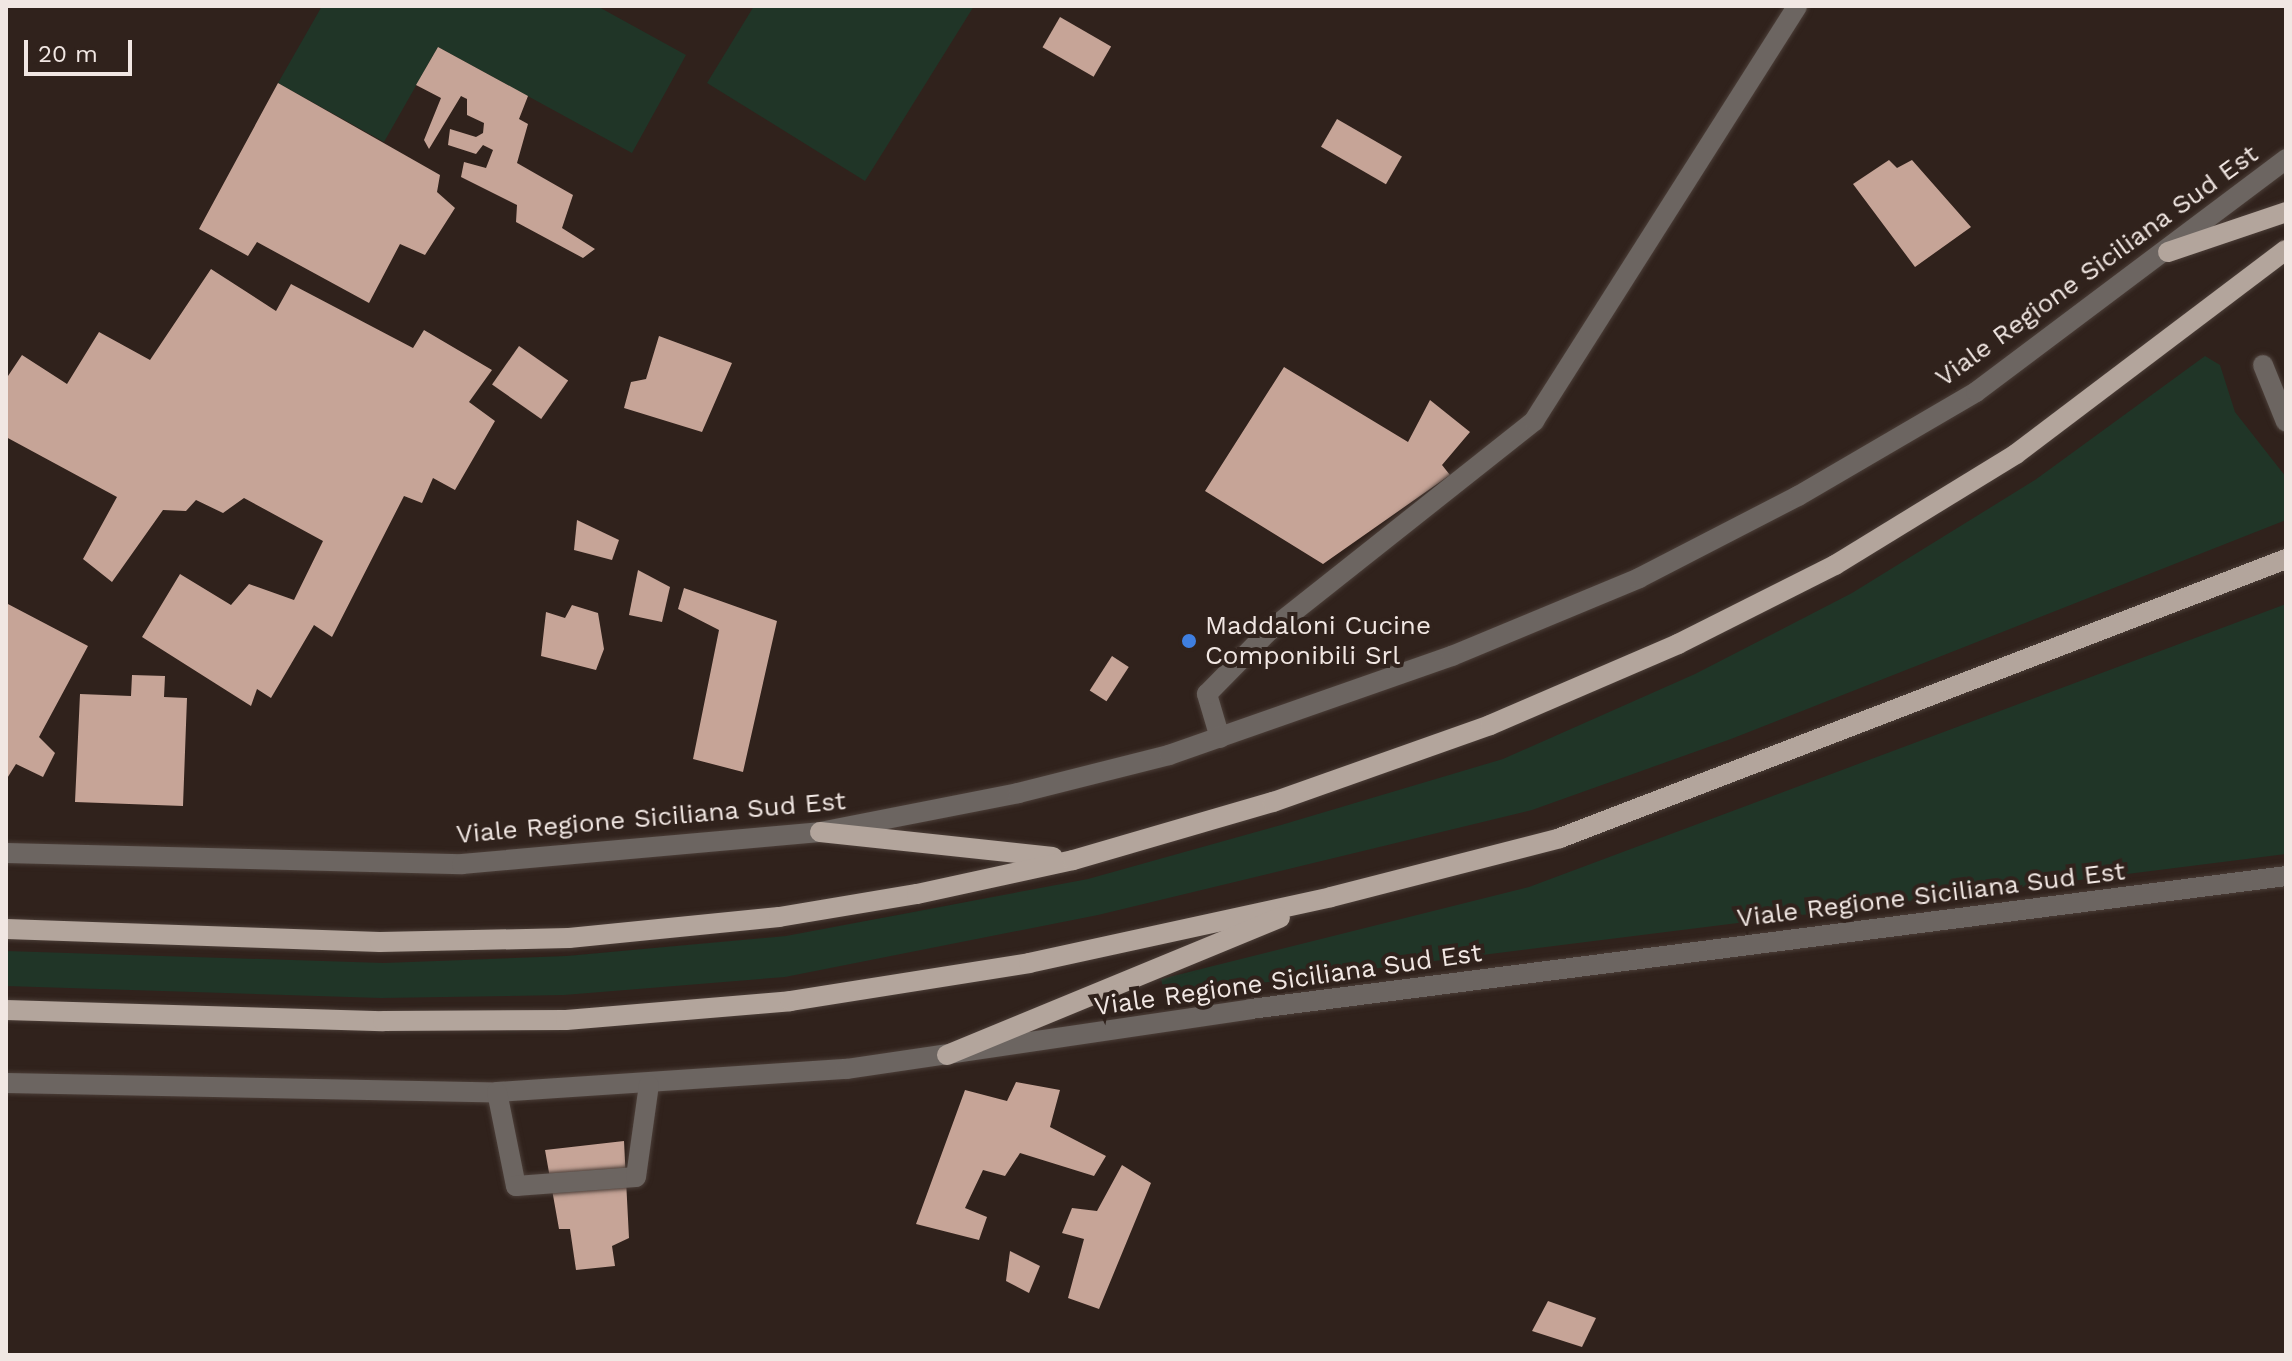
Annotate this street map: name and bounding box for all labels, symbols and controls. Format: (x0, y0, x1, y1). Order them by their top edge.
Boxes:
scale bar (28, 24, 136, 74)
text: 20 m (38, 40, 98, 68)
street label: Viale Regione Siciliana Sud Est (1929, 138, 2265, 394)
place label: Maddaloni Cucine Componibili Srl (1205, 610, 1431, 672)
marker: Maddaloni Cucine Componibili Srl (1180, 632, 1198, 650)
street label: Viale Regione Siciliana Sud Est (455, 785, 847, 851)
street label: Viale Regione Siciliana Sud Est (1735, 856, 2127, 934)
street label: Viale Regione Siciliana Sud Est (1092, 937, 1484, 1023)

